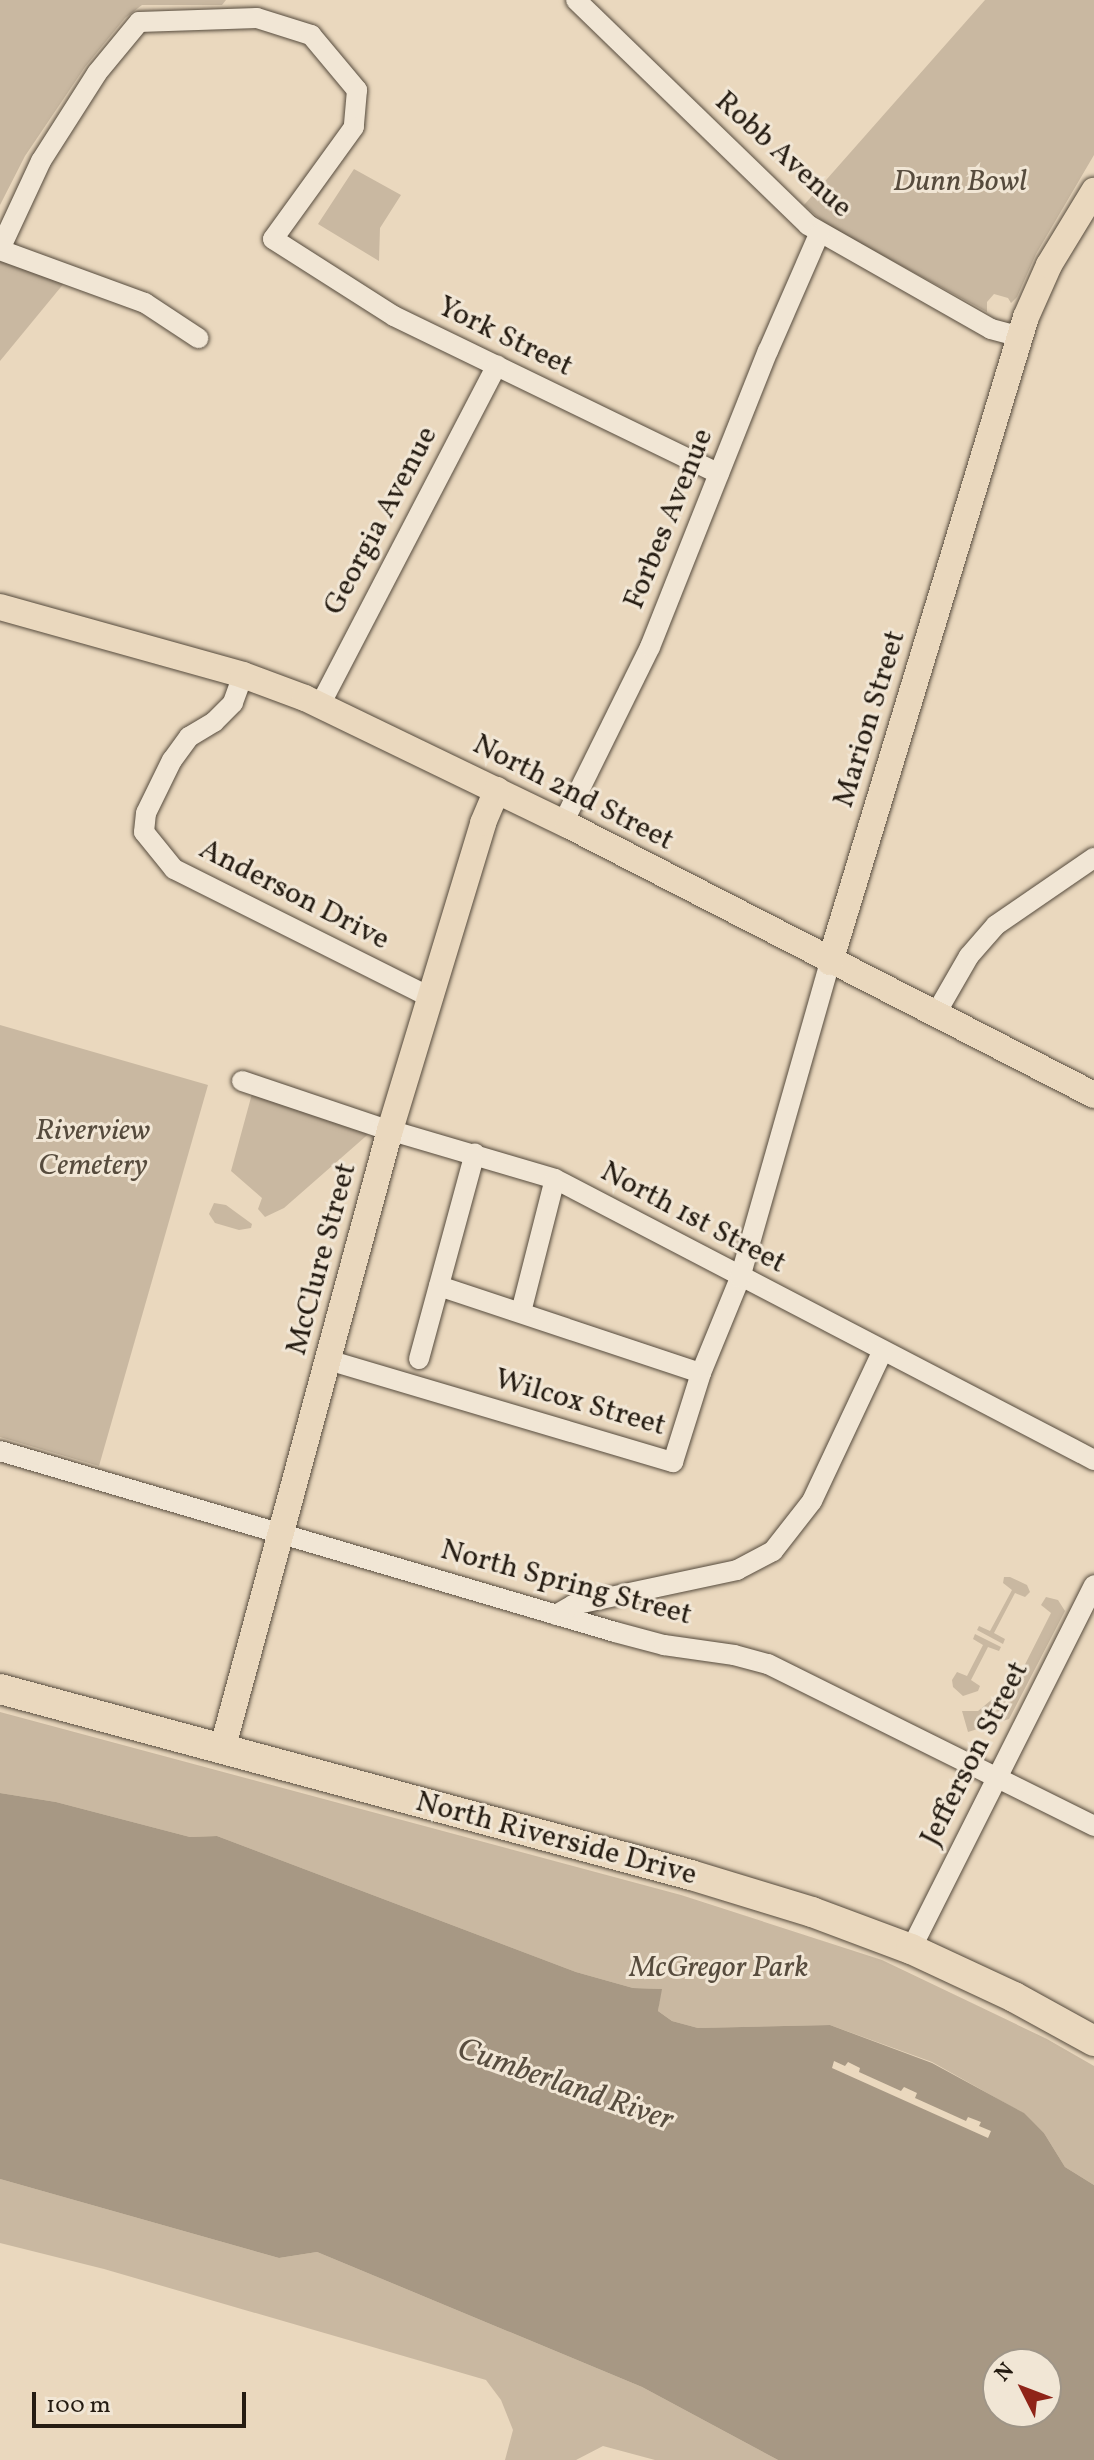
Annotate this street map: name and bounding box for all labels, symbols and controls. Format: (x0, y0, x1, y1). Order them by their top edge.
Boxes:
street label: Robb Avenue (707, 84, 859, 226)
park label: Dunn Bowl (893, 164, 1027, 200)
street label: York Street (432, 289, 578, 385)
street label: Georgia Avenue (316, 421, 446, 621)
street label: Forbes Avenue (616, 423, 722, 615)
street label: Marion Street (826, 626, 914, 812)
street label: North 2nd Street (466, 727, 680, 859)
street label: Anderson Drive (193, 832, 395, 958)
park label: Riverview Cemetery (35, 1113, 151, 1184)
street label: North 1st Street (594, 1154, 792, 1282)
street label: McClure Street (279, 1159, 365, 1359)
street label: Wilcox Street (490, 1361, 670, 1445)
street label: North Spring Street (437, 1532, 695, 1634)
street label: Jefferson Street (913, 1656, 1037, 1852)
street label: North Riverside Drive (412, 1784, 700, 1894)
park label: McGregor Park (630, 1950, 808, 1986)
water label: Cumberland River (452, 2031, 678, 2141)
north arrow (982, 2348, 1062, 2428)
text: N (988, 2357, 1022, 2389)
scale bar (36, 2376, 250, 2426)
text: 100 m (46, 2389, 111, 2423)

